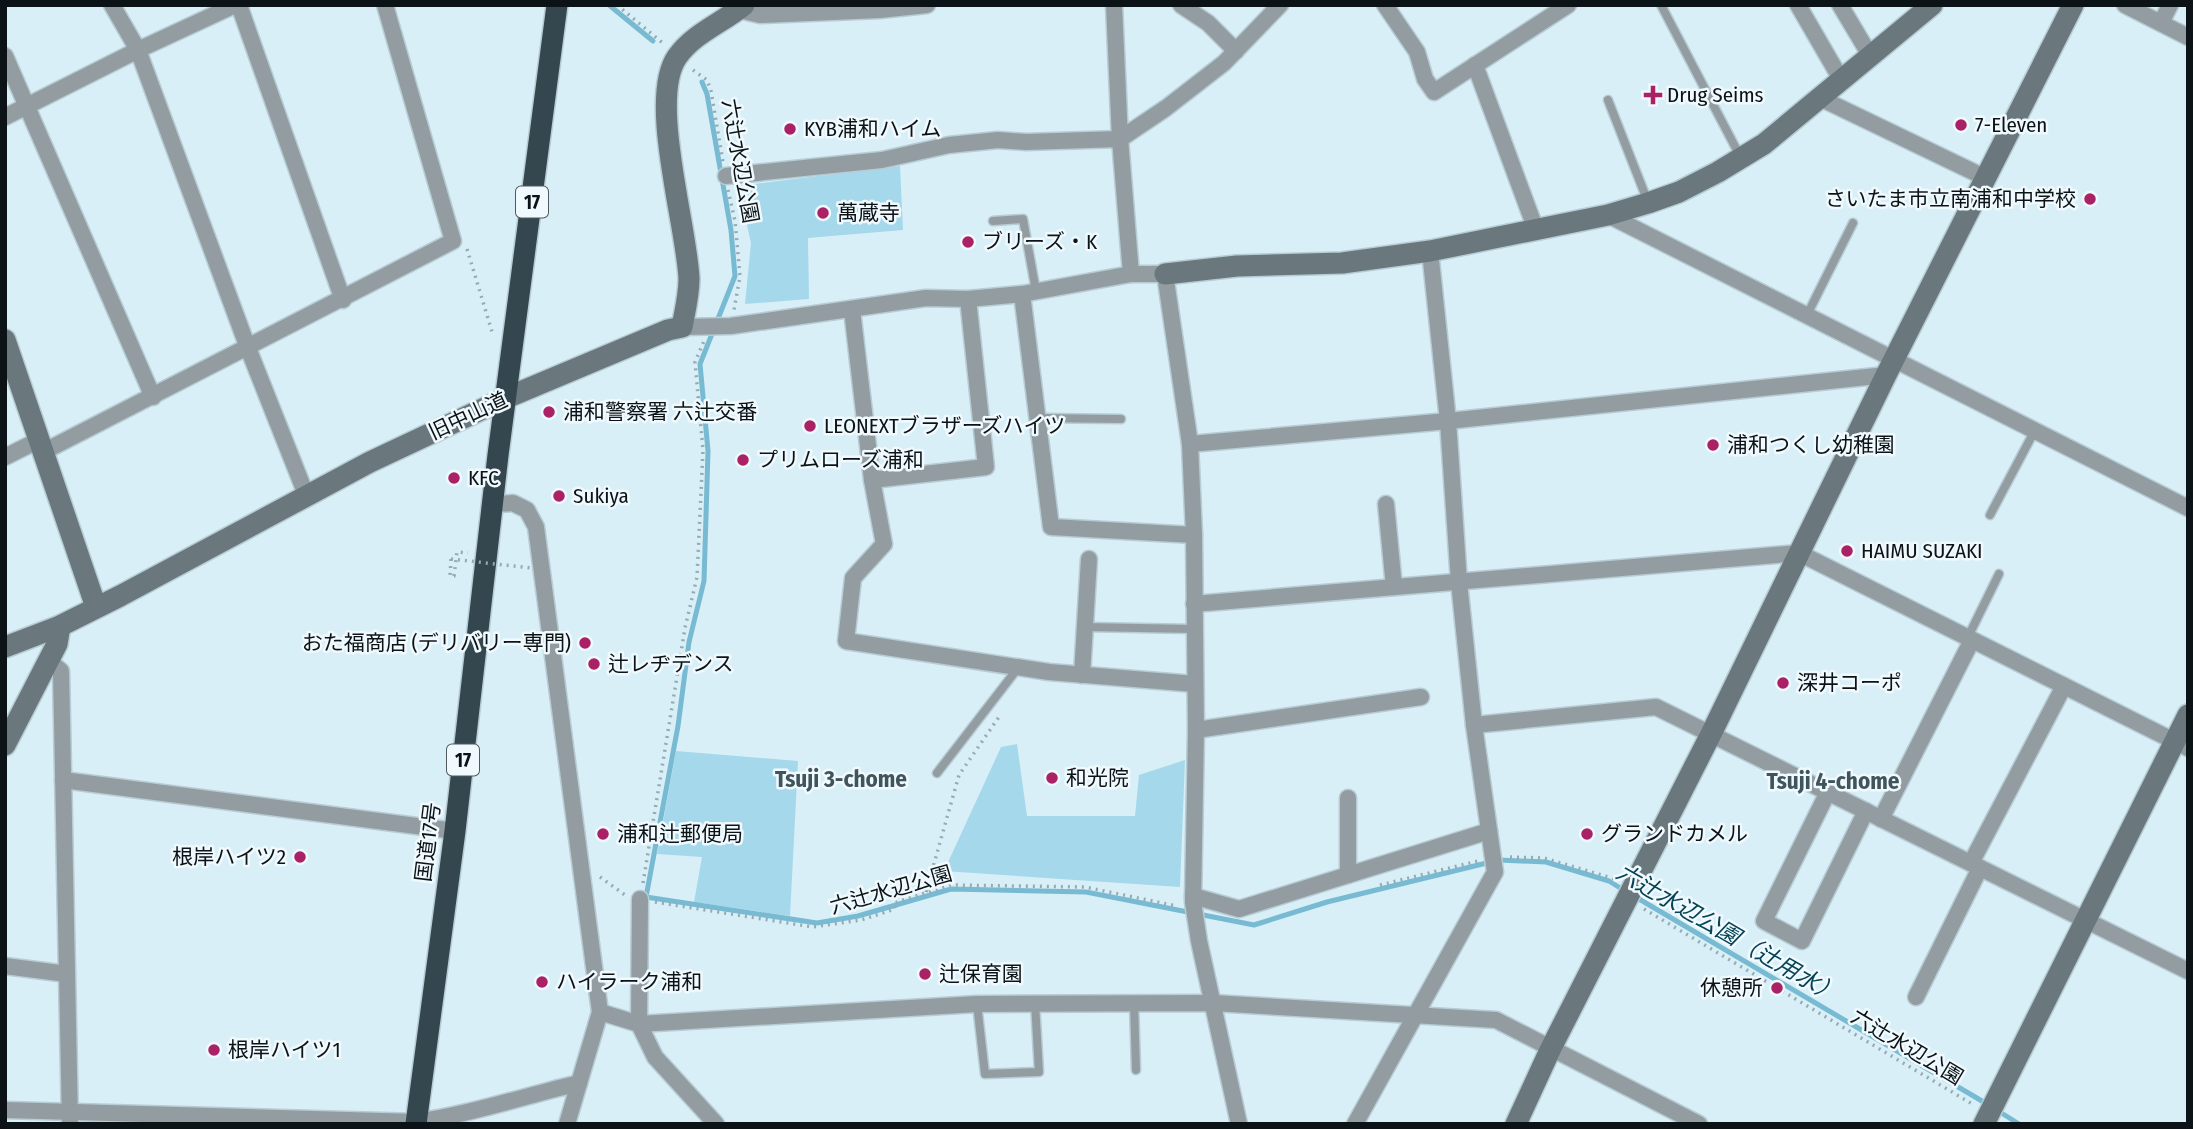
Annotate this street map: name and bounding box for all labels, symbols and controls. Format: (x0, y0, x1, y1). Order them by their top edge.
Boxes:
place label: Drug Seims (1667, 82, 1764, 108)
marker: Drug Seims (1645, 87, 1661, 103)
street label: 六辻水辺公園 (716, 97, 764, 225)
place label: 7-Eleven (1975, 112, 2047, 138)
place label: KYB浦和ハイム (804, 116, 941, 142)
marker: 7-Eleven (1953, 117, 1969, 133)
marker: KYB浦和ハイム (782, 121, 798, 137)
road number: 17 (516, 186, 548, 218)
place label: さいたま市立南浦和中学校 (1825, 186, 2076, 212)
marker: さいたま市立南浦和中学校 (2082, 191, 2098, 207)
place label: 萬蔵寺 (837, 200, 900, 226)
marker: 萬蔵寺 (815, 205, 831, 221)
place label: ブリーズ・K (982, 229, 1098, 255)
marker: ブリーズ・K (960, 234, 976, 250)
street label: 旧中山道 (424, 386, 512, 446)
place label: 浦和警察署 六辻交番 (563, 399, 757, 425)
marker: 浦和警察署 六辻交番 (541, 404, 557, 420)
place label: LEONEXTブラザーズハイツ (824, 413, 1065, 439)
marker: LEONEXTブラザーズハイツ (802, 418, 818, 434)
place label: 浦和つくし幼稚園 (1727, 432, 1895, 458)
marker: 浦和つくし幼稚園 (1705, 437, 1721, 453)
place label: プリムローズ浦和 (757, 447, 924, 473)
marker: プリムローズ浦和 (735, 452, 751, 468)
place label: KFC (468, 465, 499, 491)
marker: KFC (446, 470, 462, 486)
place label: Sukiya (573, 483, 629, 509)
marker: Sukiya (551, 488, 567, 504)
place label: HAIMU SUZAKI (1861, 538, 1983, 564)
marker: HAIMU SUZAKI (1839, 543, 1855, 559)
place label: おた福商店 (デリバリー専門) (302, 630, 571, 656)
marker: おた福商店 (デリバリー専門) (577, 635, 593, 651)
place label: 辻レヂデンス (608, 651, 734, 677)
marker: 辻レヂデンス (586, 656, 602, 672)
place label: 深井コーポ (1797, 670, 1902, 696)
marker: 深井コーポ (1775, 675, 1791, 691)
road number: 17 (447, 744, 479, 776)
district label: Tsuji 3-chome (775, 765, 907, 793)
place label: 和光院 (1066, 765, 1129, 791)
district label: Tsuji 4-chome (1767, 767, 1900, 795)
marker: 和光院 (1044, 770, 1060, 786)
street label: 国道17号 (410, 801, 446, 883)
place label: 浦和辻郵便局 (617, 821, 743, 847)
place label: グランドカメル (1601, 821, 1748, 847)
marker: 浦和辻郵便局 (595, 826, 611, 842)
marker: グランドカメル (1579, 826, 1595, 842)
place label: 根岸ハイツ2 (172, 844, 286, 870)
marker: 根岸ハイツ2 (292, 849, 308, 865)
water label: 六辻水辺公園（辻用水） (1611, 858, 1845, 1008)
street label: 六辻水辺公園 (827, 860, 955, 920)
place label: 辻保育園 (939, 961, 1023, 987)
marker: 辻保育園 (917, 966, 933, 982)
place label: ハイラーク浦和 (556, 969, 703, 995)
marker: ハイラーク浦和 (534, 974, 550, 990)
place label: 休憩所 (1700, 975, 1763, 1001)
marker: 休憩所 (1769, 980, 1785, 996)
street label: 六辻水辺公園 (1846, 1003, 1968, 1091)
place label: 根岸ハイツ1 (228, 1037, 341, 1063)
marker: 根岸ハイツ1 (206, 1042, 222, 1058)

